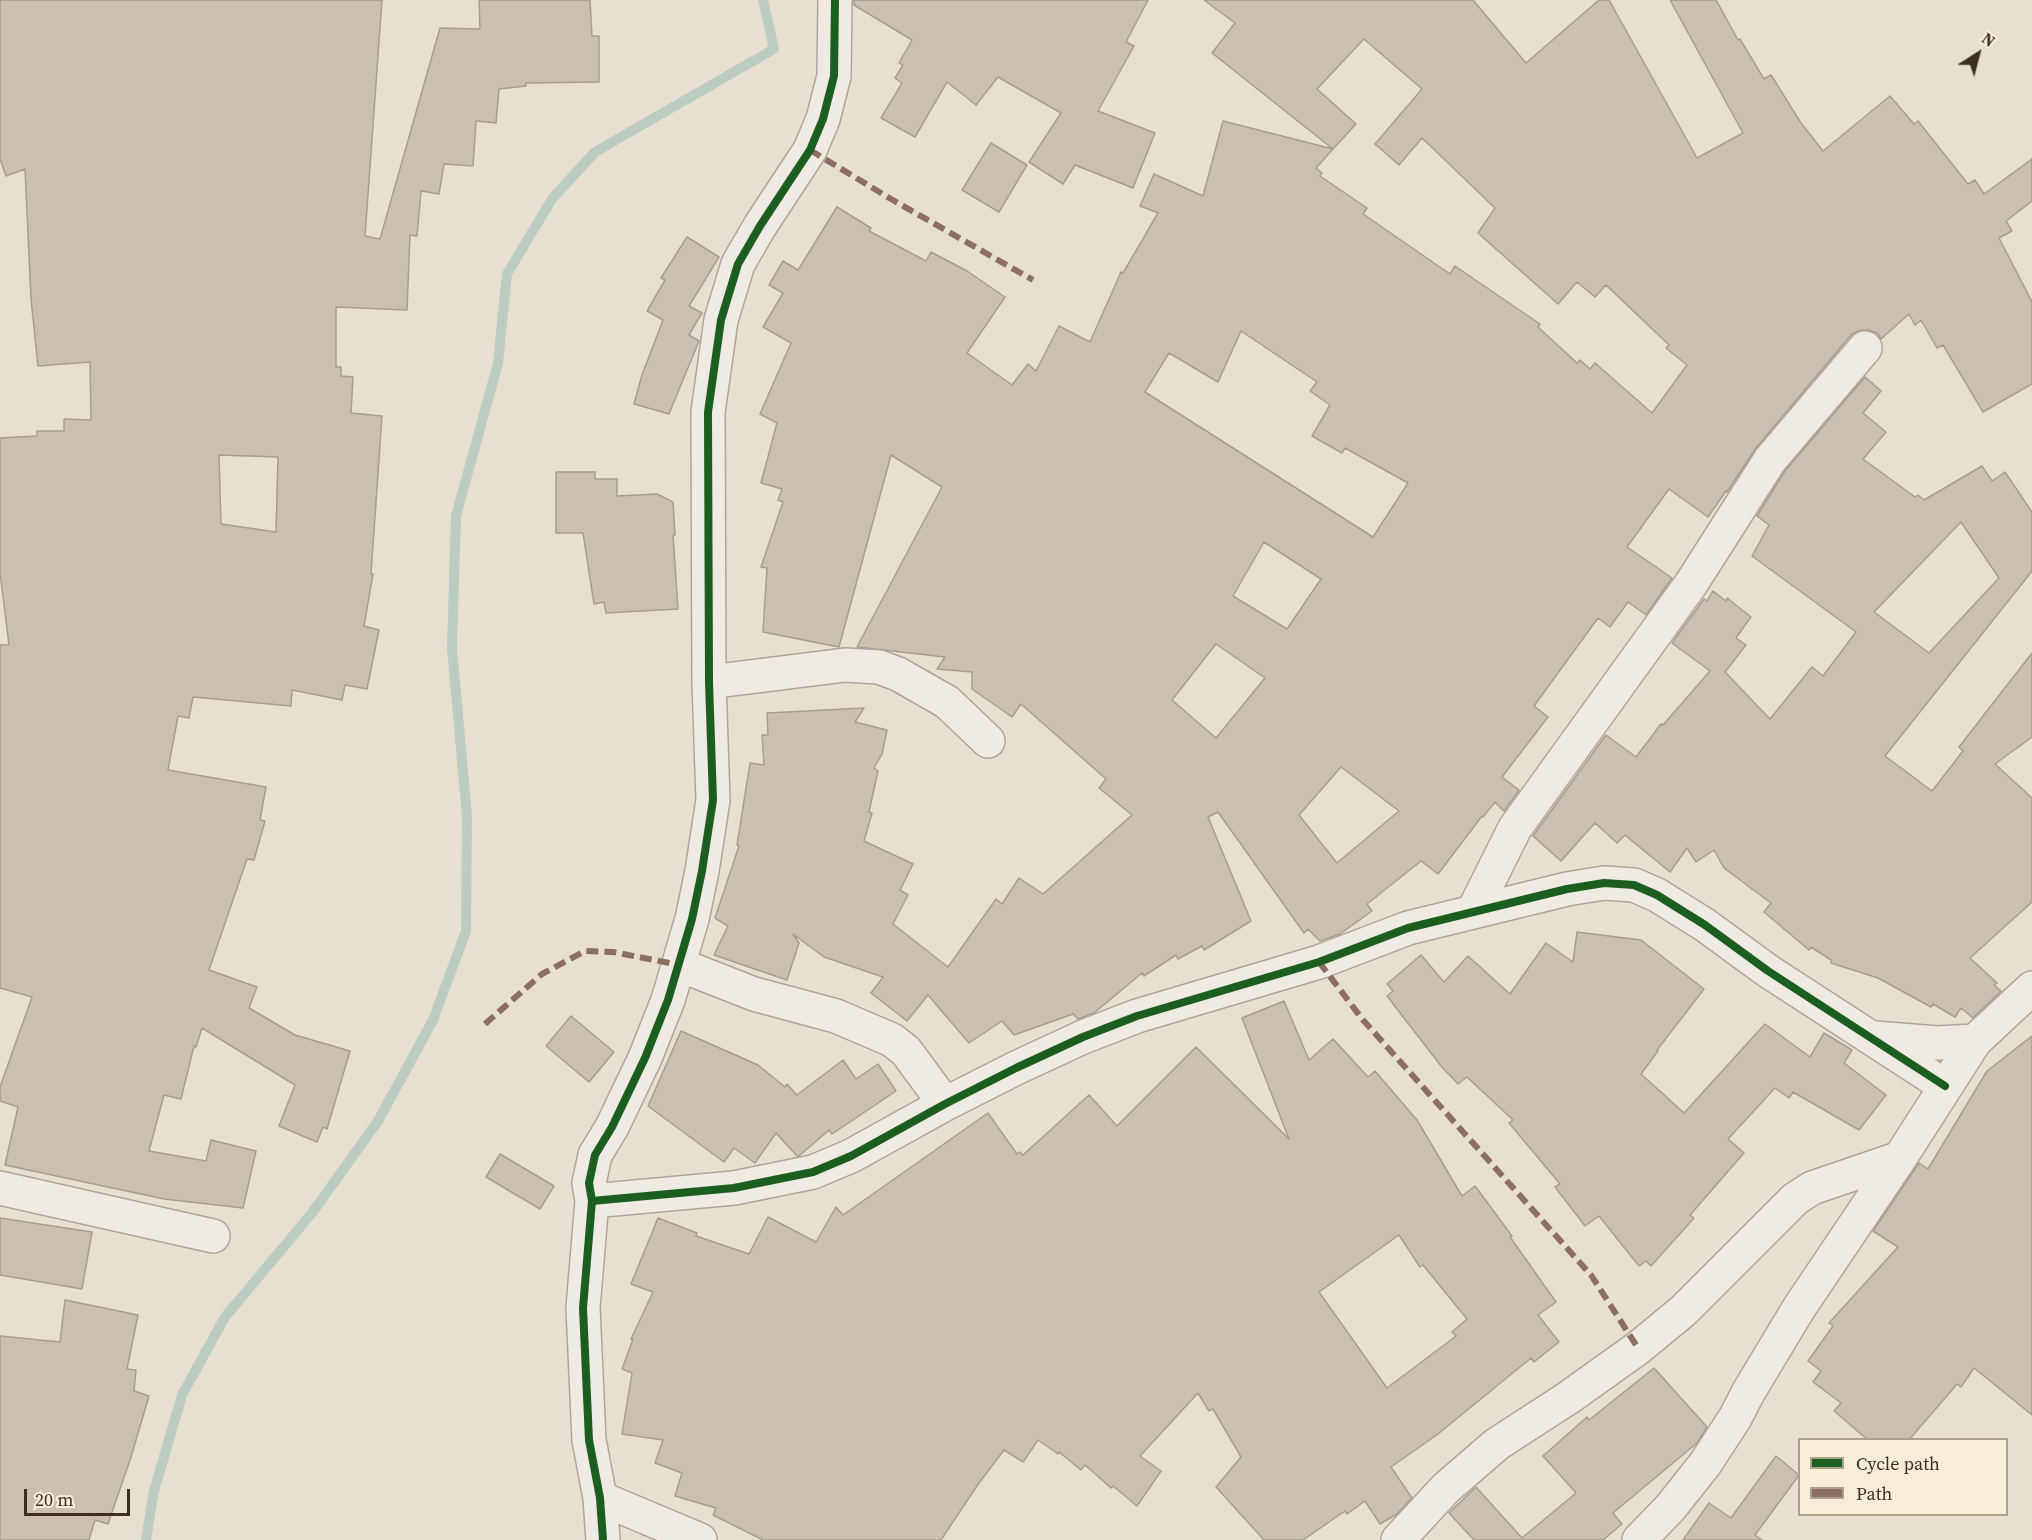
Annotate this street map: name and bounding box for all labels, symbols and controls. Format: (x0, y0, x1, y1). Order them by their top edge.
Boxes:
north arrow (1948, 24, 2008, 84)
text: N (1977, 27, 2000, 52)
legend (1798, 1438, 2008, 1516)
text: Cycle path (1856, 1451, 1940, 1476)
scale bar (27, 1477, 134, 1515)
text: Path (1856, 1481, 1892, 1506)
text: 20 m (35, 1487, 73, 1512)

